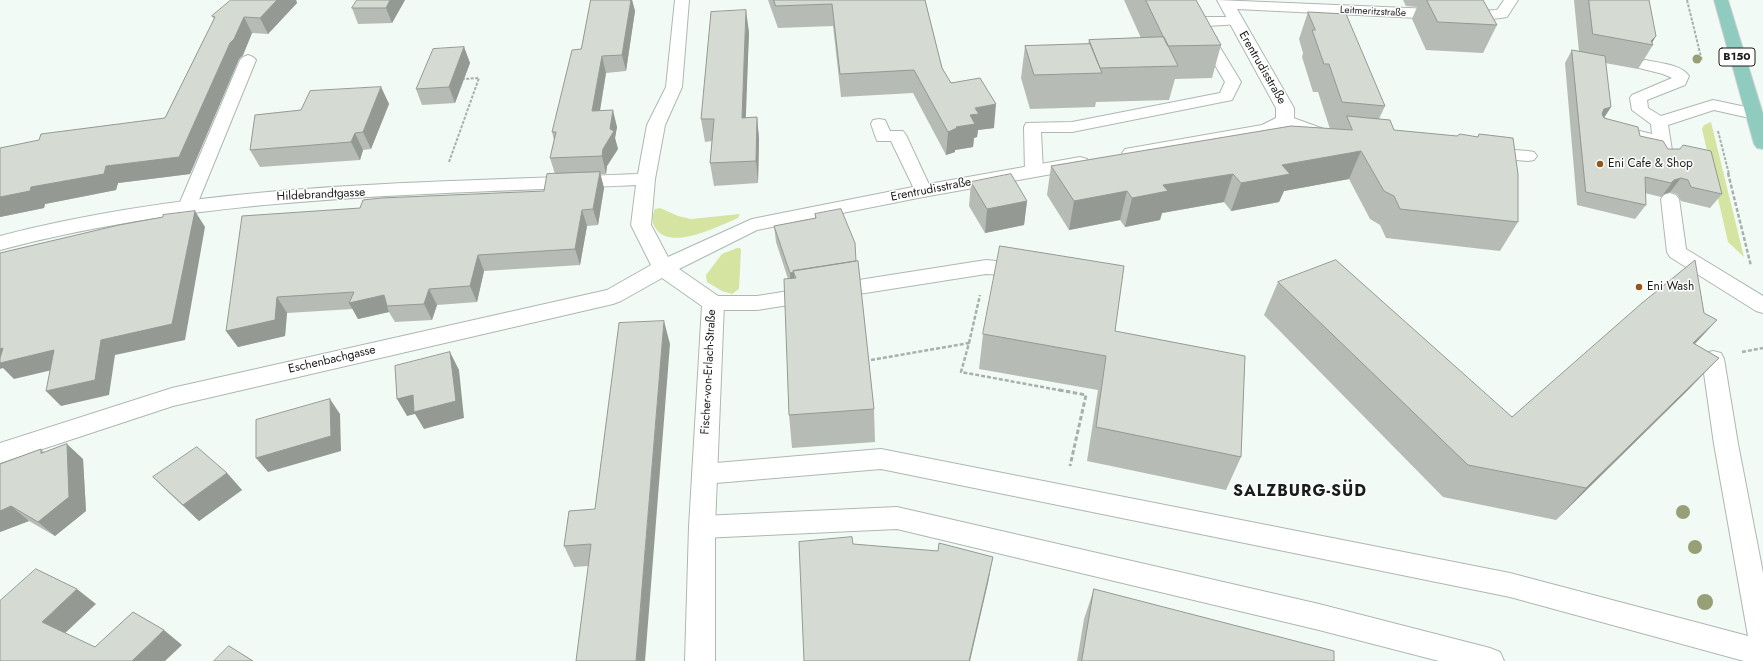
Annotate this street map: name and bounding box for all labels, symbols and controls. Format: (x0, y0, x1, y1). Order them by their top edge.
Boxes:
street label: Leitmeritzstraße (1340, 4, 1406, 20)
street label: Erentrudisstraße (1235, 29, 1289, 107)
road number: B150 (1719, 48, 1755, 66)
place label: Eni Cafe & Shop (1608, 157, 1693, 171)
marker: Eni Cafe & Shop (1595, 159, 1605, 169)
street label: Erentrudisstraße (890, 175, 972, 205)
street label: Hildebrandtgasse (276, 185, 366, 205)
place label: Eni Wash (1647, 280, 1694, 294)
marker: Eni Wash (1634, 282, 1644, 292)
street label: Fischer-von-Erlach-Straße (699, 309, 719, 435)
street label: Eschenbachgasse (287, 343, 377, 377)
district label: SALZBURG-SÜD (1233, 482, 1367, 502)

